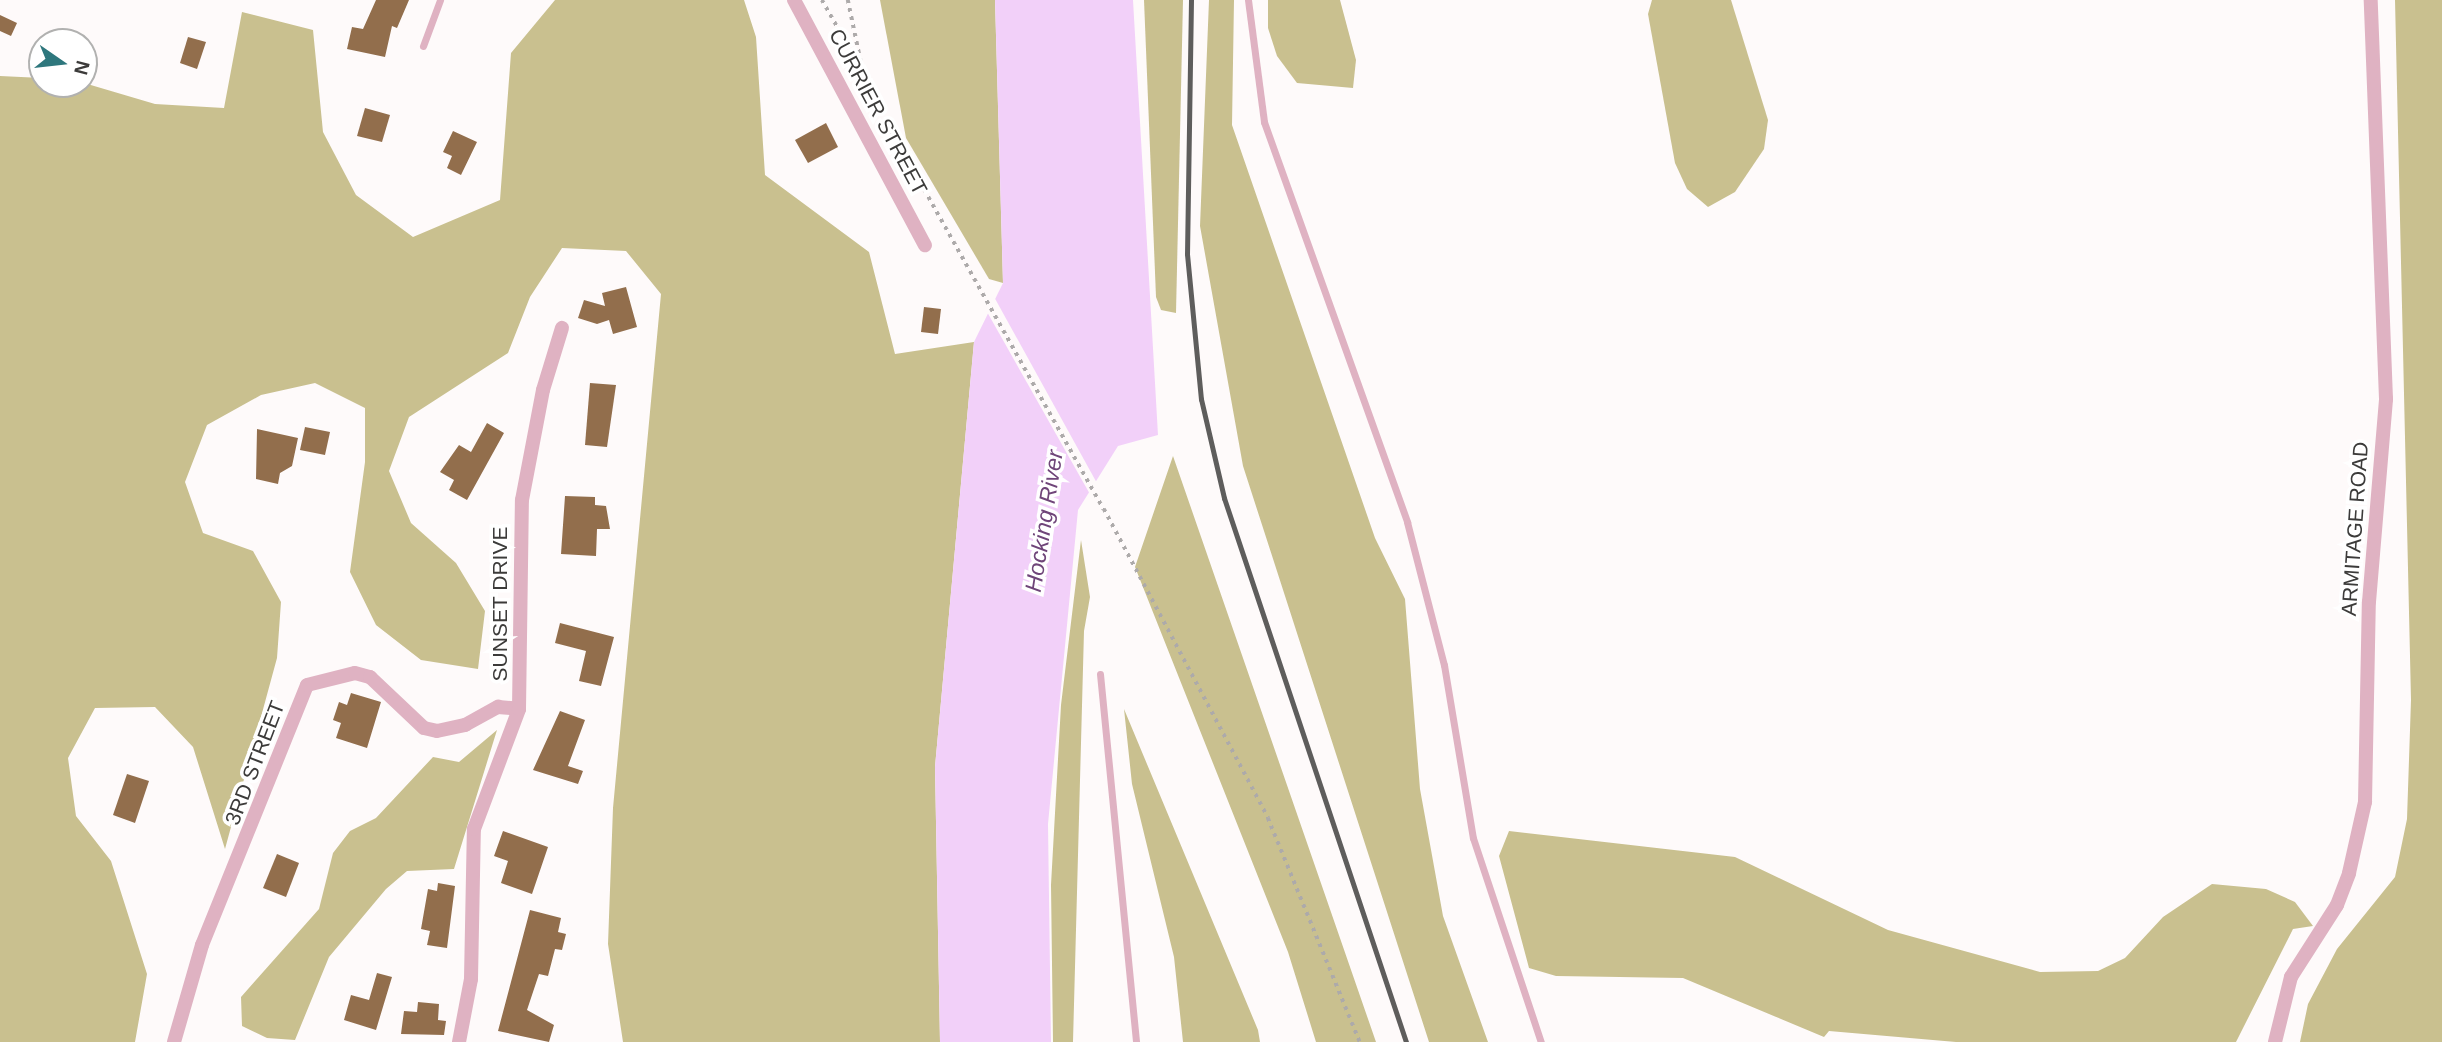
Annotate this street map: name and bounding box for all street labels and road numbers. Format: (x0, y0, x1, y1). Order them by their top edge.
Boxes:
street label: CURRIER STREET (824, 25, 932, 199)
street label: ARMITAGE ROAD (2336, 441, 2374, 617)
street label: SUNSET DRIVE (487, 526, 513, 682)
street label: 3RD STREET (220, 697, 290, 829)

